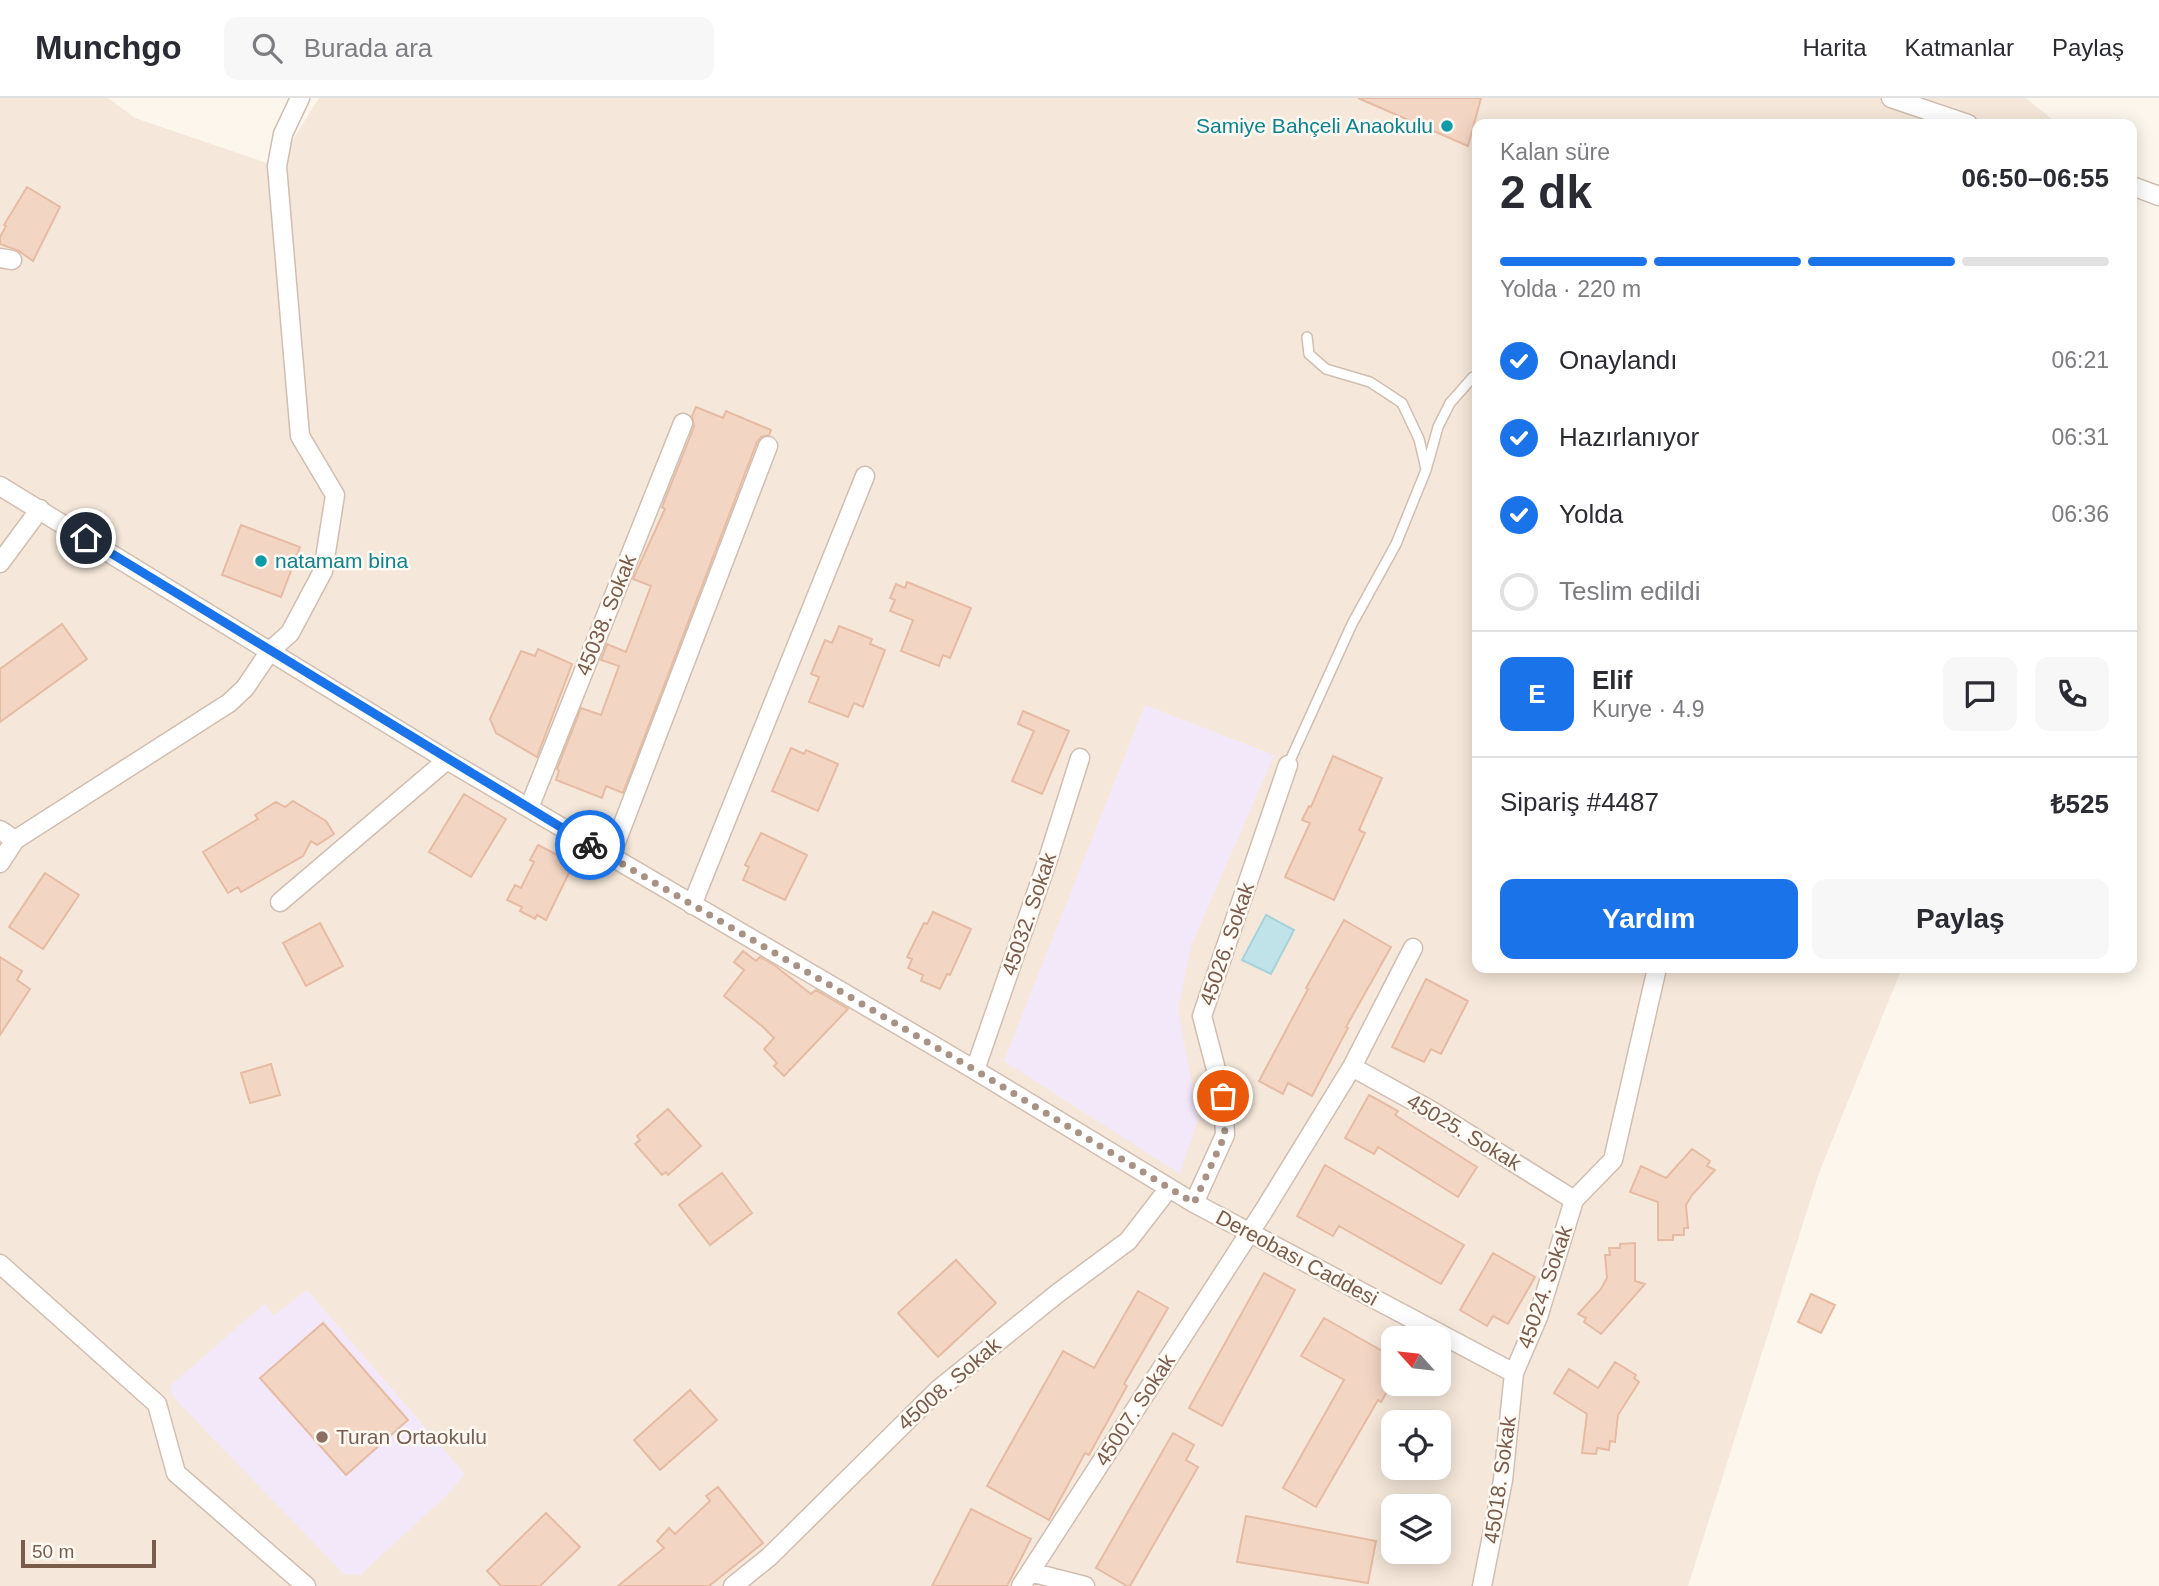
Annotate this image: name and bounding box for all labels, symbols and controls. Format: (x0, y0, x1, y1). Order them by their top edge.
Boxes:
search box (224, 17, 714, 80)
text: Munchgo (35, 29, 182, 66)
icon: search (248, 29, 286, 67)
text: Burada ara (304, 33, 432, 63)
text: Harita (1803, 34, 1867, 61)
text: Katmanlar (1905, 34, 2014, 61)
text: Paylaş (2052, 34, 2124, 61)
place label: Samiye Bahçeli Anaokulu (1196, 114, 1433, 137)
marker: Samiye Bahçeli Anaokulu (1439, 118, 1455, 134)
text: Kalan süre (1500, 139, 1610, 165)
text: 06:50–06:55 (1962, 163, 2109, 193)
text: 2 dk (1500, 166, 1592, 218)
text: Yolda · 220 m (1500, 276, 1641, 302)
icon: check (1500, 342, 1538, 380)
text: Onaylandı (1559, 345, 1678, 375)
text: 06:21 (2051, 347, 2109, 373)
icon: check (1500, 419, 1538, 457)
text: Hazırlanıyor (1559, 422, 1699, 452)
text: 06:31 (2051, 424, 2109, 450)
icon: check (1500, 496, 1538, 534)
text: Yolda (1559, 499, 1623, 529)
text: 06:36 (2051, 501, 2109, 527)
pin (56, 508, 116, 568)
icon: home (67, 519, 105, 557)
place label: natamam bina (275, 549, 408, 572)
street label: 45038. Sokak (571, 551, 640, 679)
marker: natamam bina (253, 553, 269, 569)
text: Teslim edildi (1559, 576, 1701, 606)
button: chat (1943, 657, 2017, 731)
button: phone (2035, 657, 2109, 731)
text: Elif (1592, 665, 1632, 695)
text: E (1528, 679, 1546, 709)
text: Kurye · 4.9 (1592, 696, 1705, 722)
text: Sipariş #4487 (1500, 787, 1659, 817)
text: ₺525 (2051, 789, 2109, 819)
courier (555, 810, 625, 880)
icon: bike (571, 826, 609, 864)
street label: 45032. Sokak (997, 849, 1060, 978)
street label: 45026. Sokak (1195, 879, 1258, 1008)
button: Yardım (1500, 879, 1798, 959)
button: Paylaş (1812, 879, 2109, 959)
pin (1193, 1066, 1253, 1126)
icon: bag (1204, 1077, 1242, 1115)
street label: 45025. Sokak (1403, 1089, 1526, 1175)
street label: Dereobası Caddesi (1212, 1205, 1382, 1310)
street label: 45024. Sokak (1513, 1222, 1576, 1351)
north arrow (1381, 1326, 1451, 1396)
map controls (1381, 1326, 1451, 1564)
street label: 45008. Sokak (893, 1332, 1005, 1434)
street label: 45007. Sokak (1090, 1349, 1179, 1470)
button: locate (1381, 1410, 1451, 1480)
street label: 45018. Sokak (1479, 1414, 1520, 1545)
place label: Turan Ortaokulu (336, 1425, 487, 1448)
marker: Turan Ortaokulu (314, 1429, 330, 1445)
button: layers (1381, 1494, 1451, 1564)
scale bar (21, 1537, 156, 1569)
text: 50 m (32, 1541, 74, 1562)

